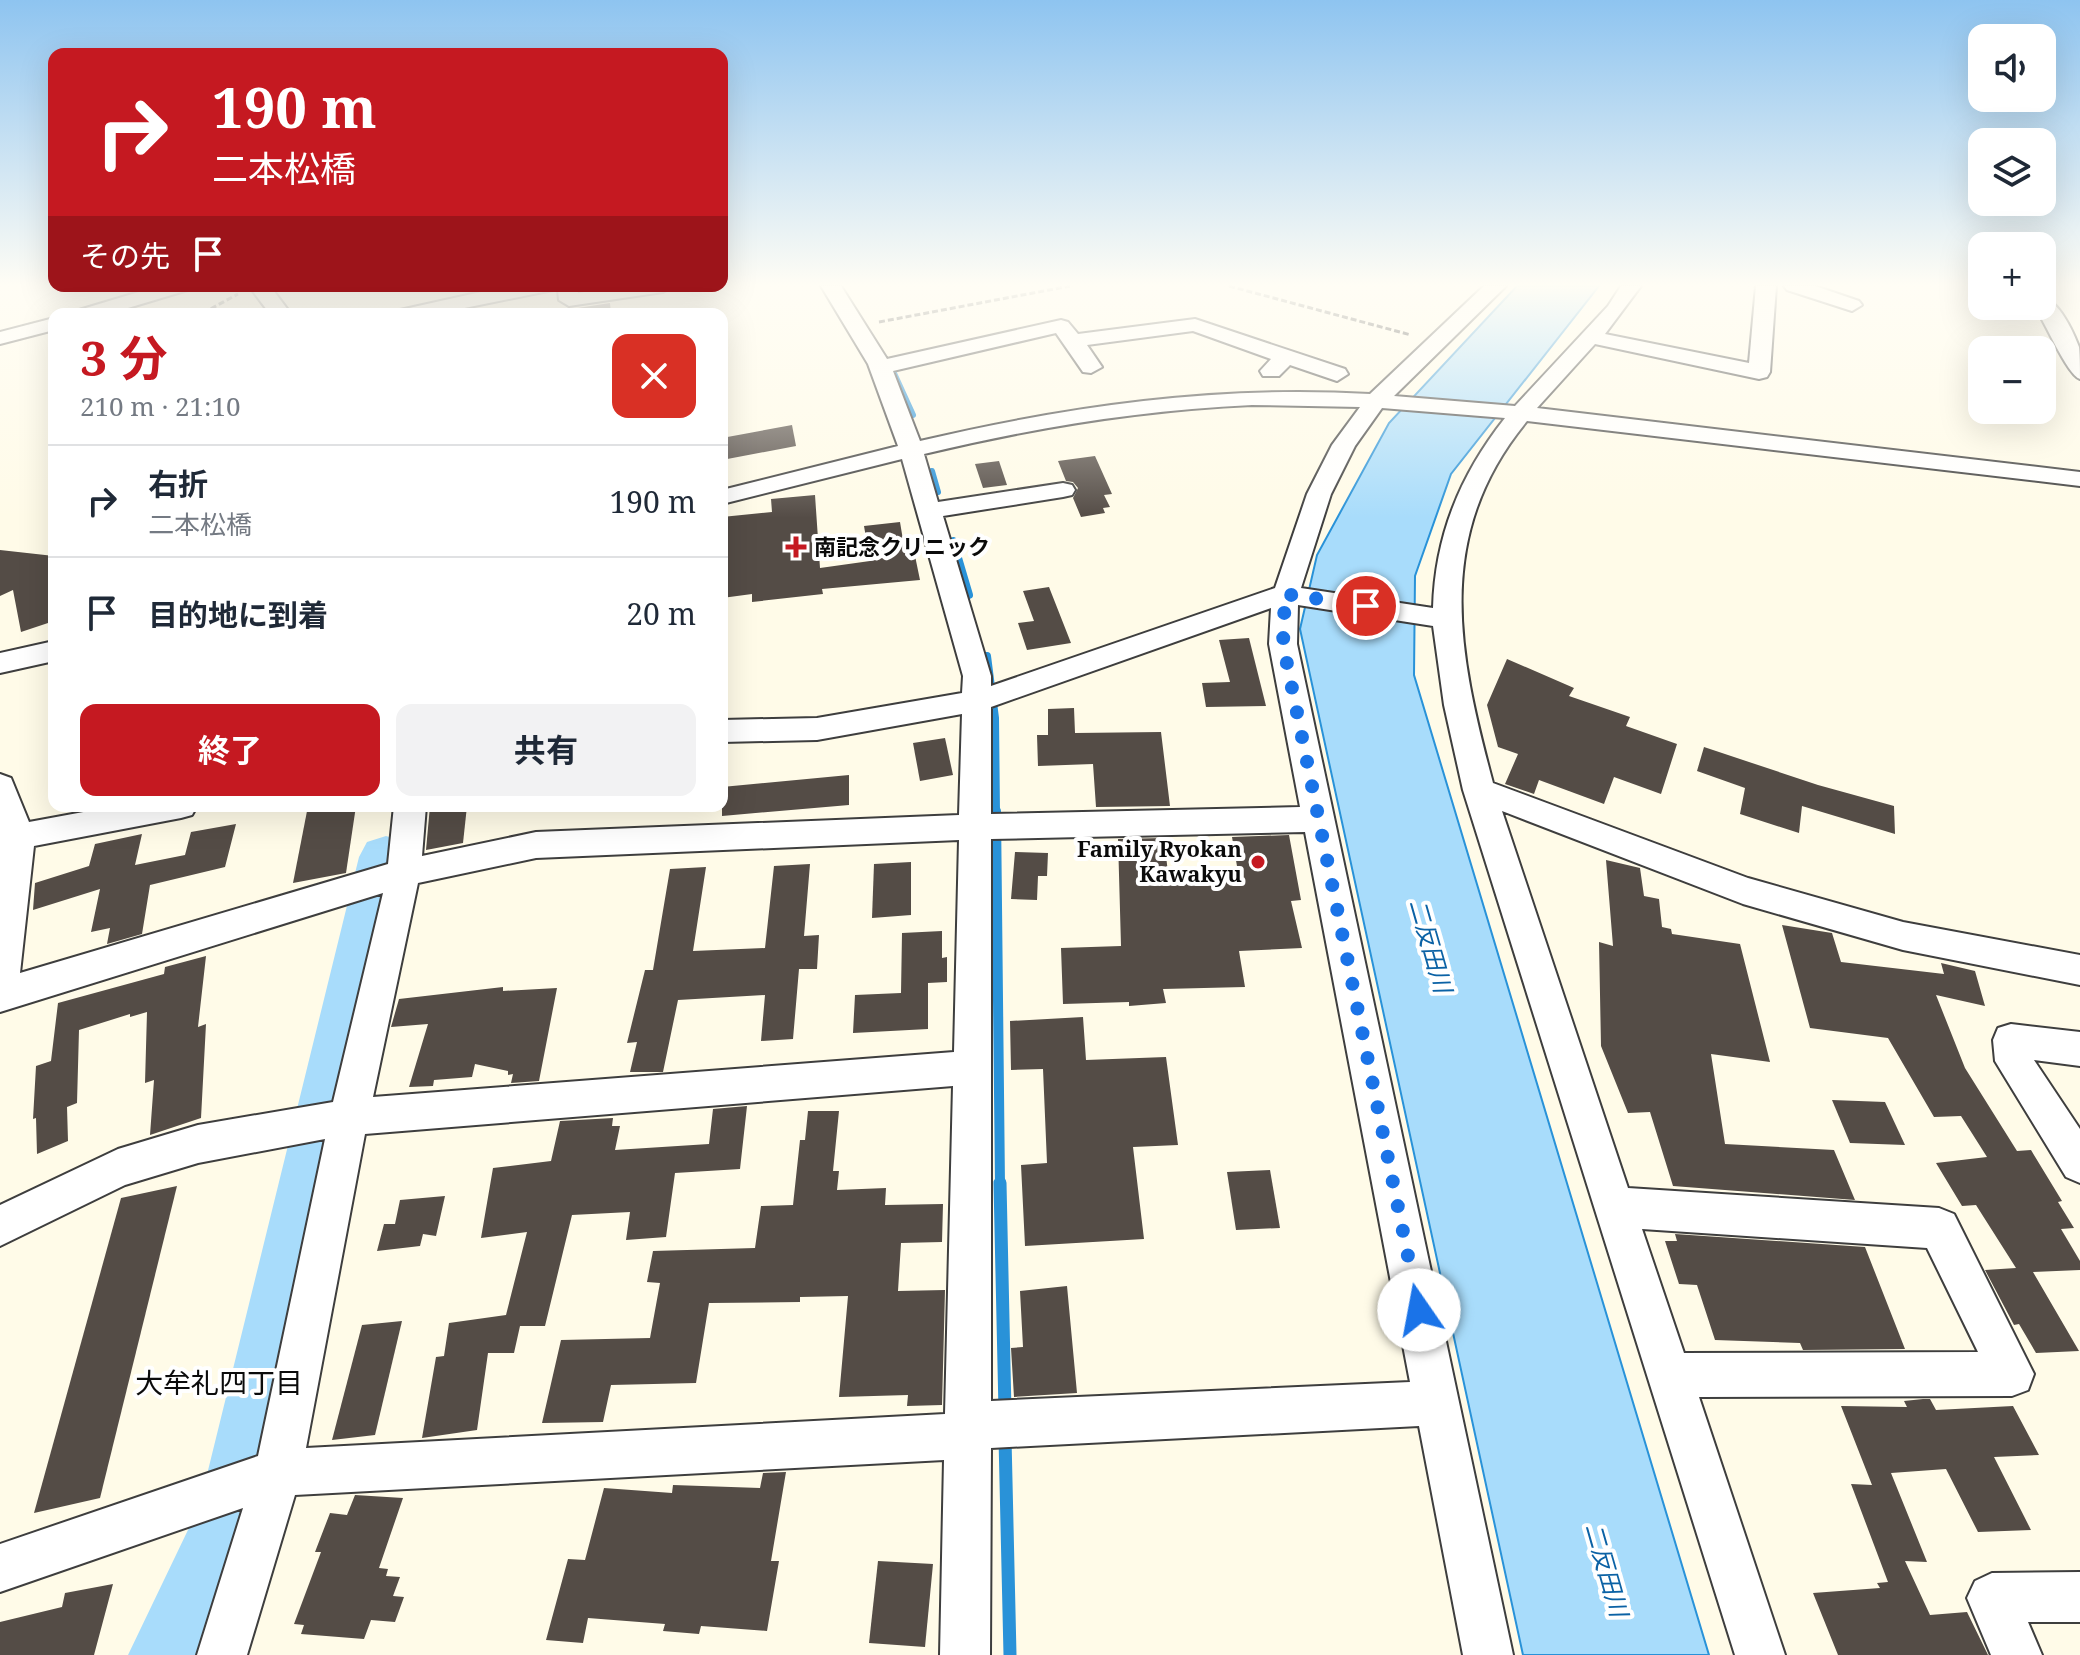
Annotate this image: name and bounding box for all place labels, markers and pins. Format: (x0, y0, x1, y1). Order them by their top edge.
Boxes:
place label: 南記念クリニック (814, 531, 990, 561)
marker: 南記念クリニック (785, 536, 807, 558)
pin (1332, 572, 1400, 640)
place label: Family Ryokan Kawakyu (1077, 833, 1242, 888)
marker: Family Ryokan Kawakyu (1249, 853, 1267, 871)

